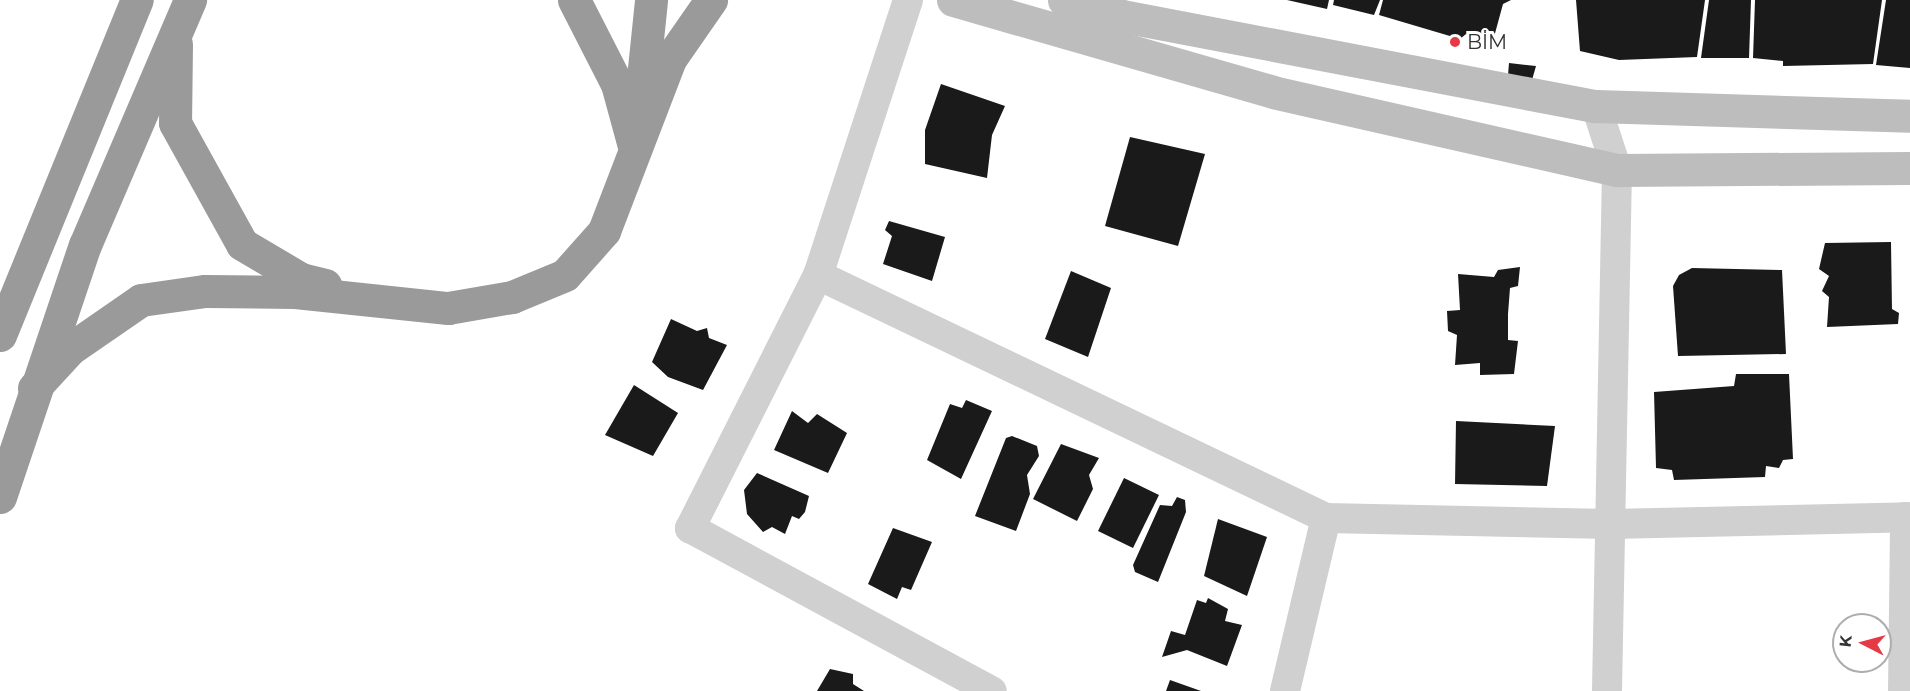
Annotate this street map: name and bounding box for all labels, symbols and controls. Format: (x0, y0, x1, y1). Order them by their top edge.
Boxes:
place label: BİM (1467, 30, 1507, 54)
marker: BİM (1448, 35, 1462, 49)
north arrow (1832, 613, 1892, 673)
text: K (1836, 634, 1856, 648)

